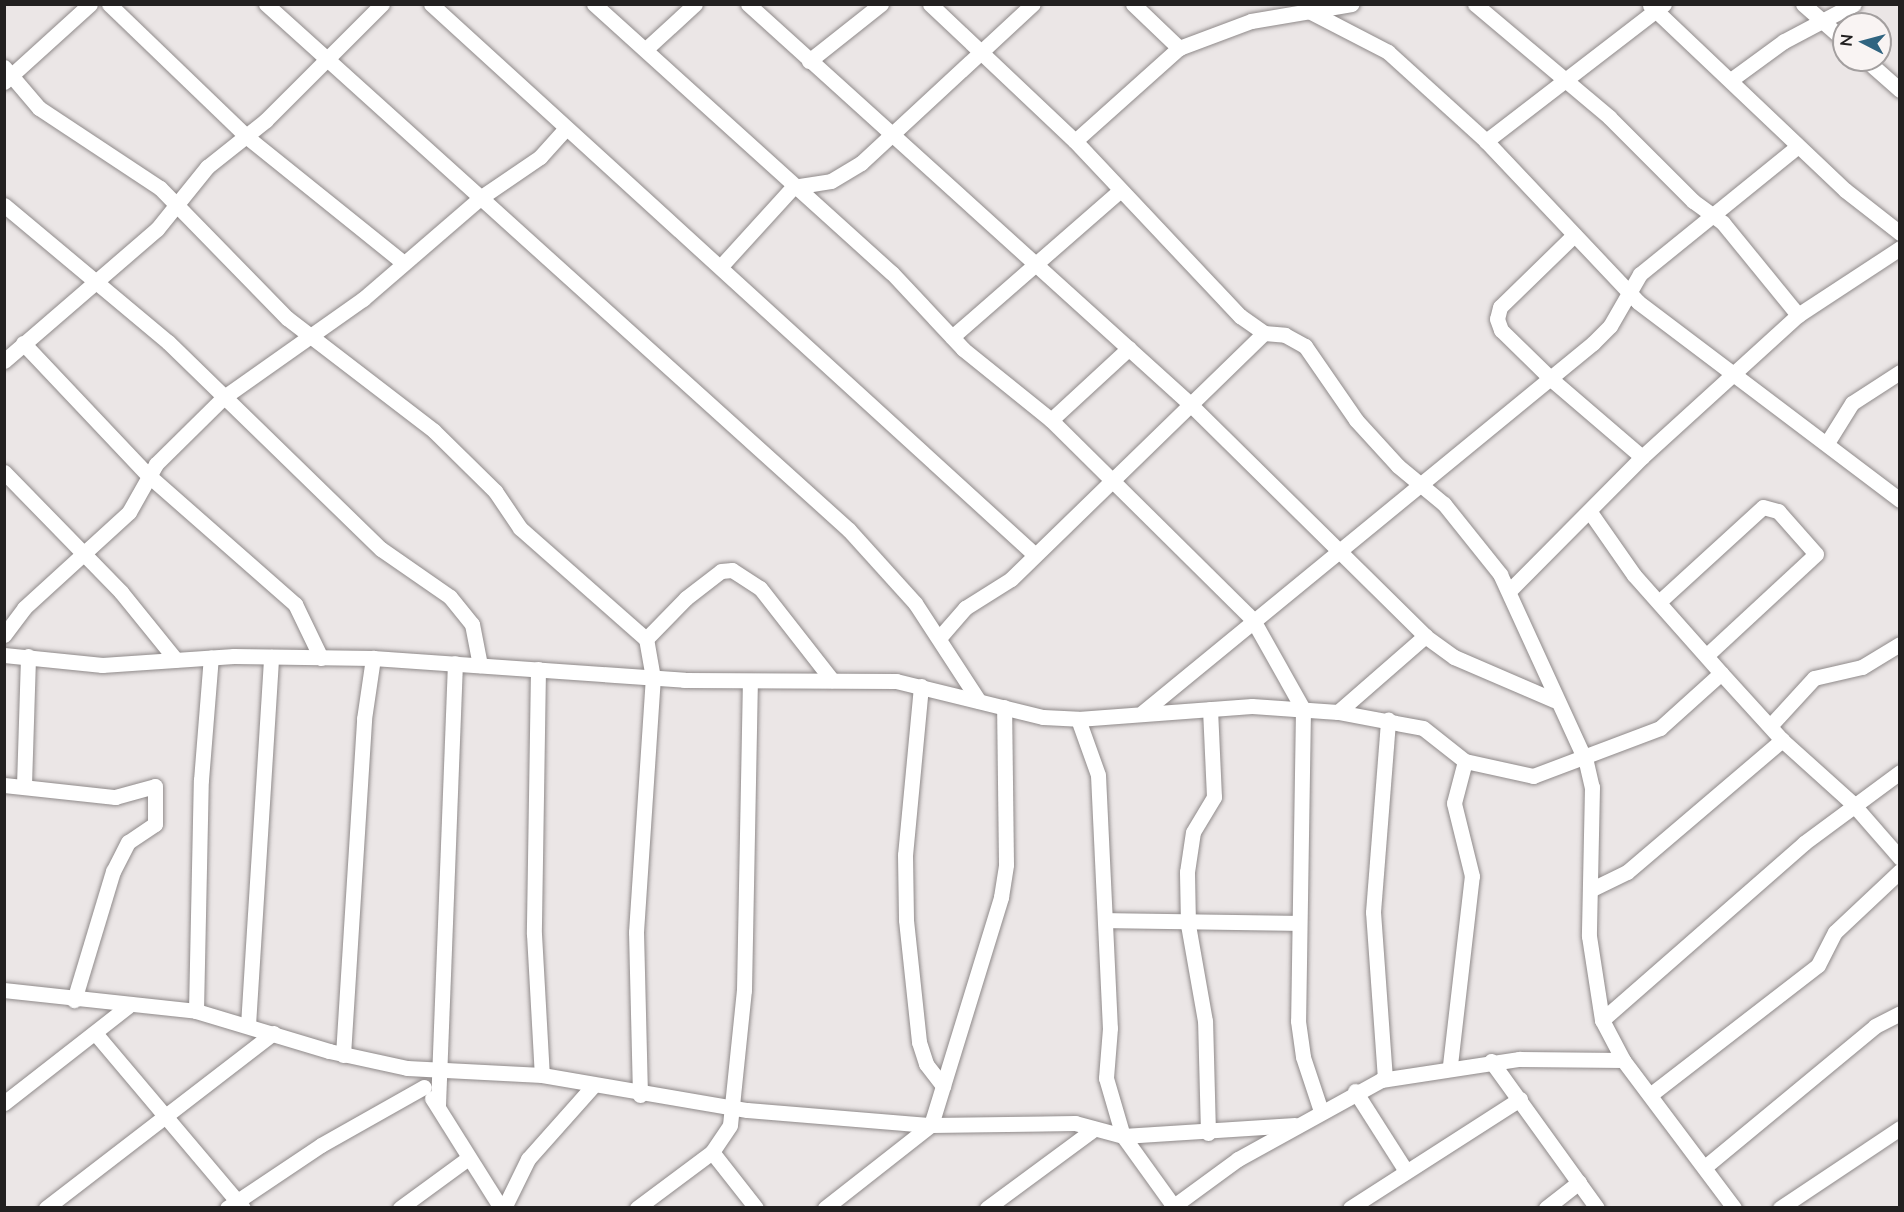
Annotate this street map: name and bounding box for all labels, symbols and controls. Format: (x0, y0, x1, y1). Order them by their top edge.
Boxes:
north arrow (1832, 12, 1892, 72)
text: N (1835, 33, 1856, 47)

